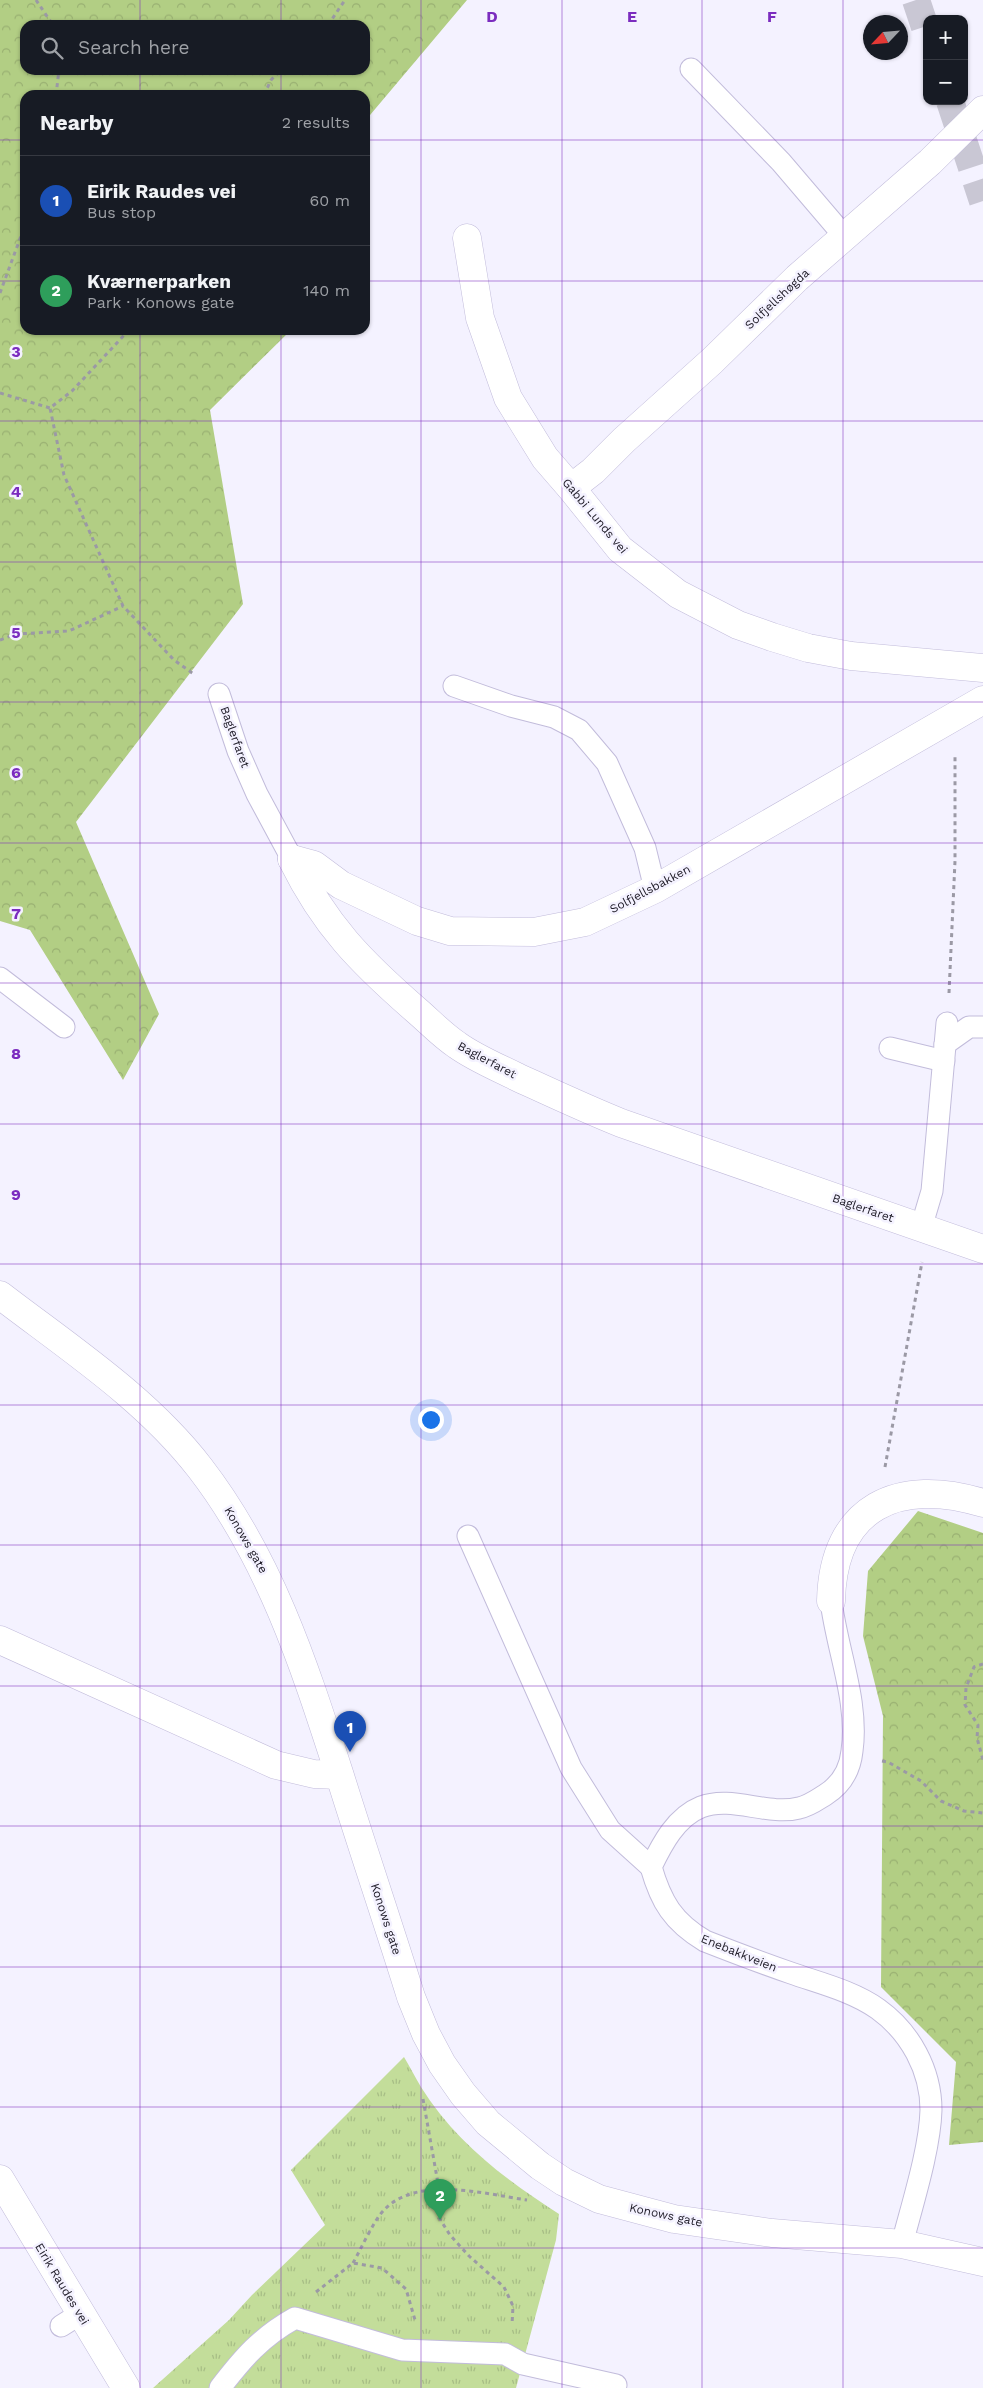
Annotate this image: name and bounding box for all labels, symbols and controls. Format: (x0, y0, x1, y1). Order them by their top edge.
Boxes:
text: D (486, 7, 498, 26)
text: E (627, 7, 637, 26)
text: F (767, 7, 777, 26)
north arrow (863, 15, 908, 60)
map controls (923, 15, 968, 105)
button: + (923, 15, 968, 60)
search box (20, 20, 370, 75)
icon: search (38, 34, 66, 62)
text: Search here (78, 36, 189, 59)
button: − (923, 60, 968, 105)
text: Nearby (40, 110, 113, 135)
text: 2 results (282, 113, 350, 132)
text: Eirik Raudes vei (87, 180, 236, 203)
text: 1 (53, 191, 59, 210)
text: 60 m (310, 191, 350, 210)
text: Bus stop (87, 203, 156, 222)
street label: Solfjellshøgda (742, 266, 812, 332)
text: Kværnerparken (87, 270, 231, 293)
text: 2 (51, 281, 61, 300)
text: 140 m (303, 281, 350, 300)
text: Park · Konows gate (87, 293, 235, 312)
text: 3 (11, 342, 21, 361)
street label: Gabbi Lunds vei (560, 476, 630, 556)
text: 4 (11, 482, 21, 501)
text: 5 (11, 623, 21, 642)
street label: Baglerfaret (217, 704, 253, 770)
text: 6 (11, 763, 21, 782)
street label: Solfjellsbakken (607, 862, 693, 916)
text: 7 (11, 904, 21, 923)
street label: Baglerfaret (455, 1039, 519, 1081)
text: 8 (11, 1044, 21, 1063)
text: 9 (11, 1185, 21, 1204)
street label: Baglerfaret (830, 1191, 896, 1225)
your location (418, 1407, 444, 1433)
street label: Konows gate (221, 1504, 271, 1576)
pin: 1 (334, 1711, 366, 1752)
street label: Konows gate (368, 1882, 404, 1957)
street label: Enebakkveien (699, 1931, 779, 1975)
pin: 2 (424, 2179, 456, 2220)
street label: Konows gate (628, 2200, 704, 2230)
street label: Eirik Raudes vei (32, 2241, 92, 2327)

